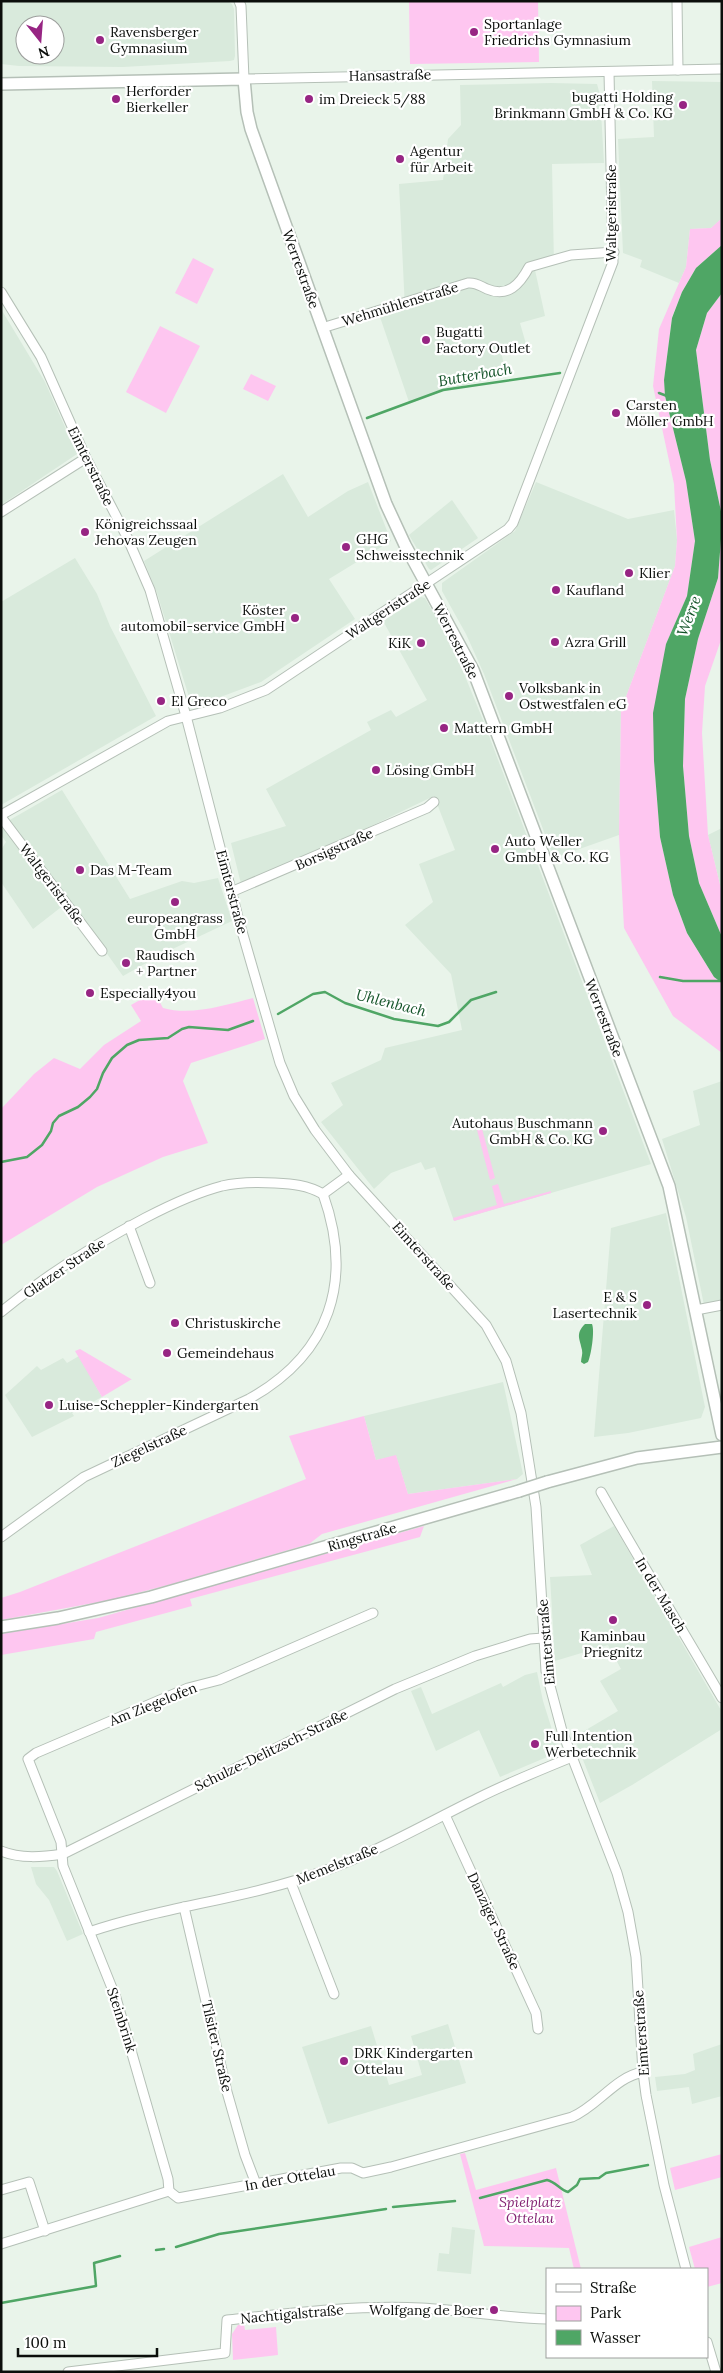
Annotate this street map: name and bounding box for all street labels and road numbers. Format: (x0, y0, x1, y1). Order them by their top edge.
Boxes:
street label: Hansastraße (349, 65, 432, 85)
street label: Waltgeristraße (602, 164, 620, 262)
street label: Werrestraße (278, 227, 324, 311)
street label: Wehmühlenstraße (340, 278, 461, 330)
street label: Eimterstraße (64, 423, 118, 509)
street label: Waltgeristraße (342, 575, 434, 643)
street label: Werrestraße (429, 600, 483, 682)
street label: Borsigstraße (292, 824, 376, 874)
street label: Waltgeristraße (16, 840, 89, 929)
street label: Eimterstraße (212, 848, 252, 936)
street label: Werrestraße (581, 976, 627, 1060)
street label: Eimterstraße (388, 1218, 460, 1294)
street label: Glatzer Straße (20, 1234, 109, 1302)
street label: Ziegelstraße (108, 1420, 190, 1471)
street label: Ringstraße (325, 1518, 399, 1555)
street label: In der Masch (631, 1554, 691, 1636)
street label: Eimterstraße (533, 1598, 559, 1686)
street label: Am Ziegelofen (106, 1678, 200, 1730)
street label: Schulze-Delitzsch-Straße (191, 1705, 351, 1795)
street label: Memelstraße (294, 1839, 381, 1889)
street label: Danziger Straße (463, 1869, 525, 1973)
street label: Steinbrink (103, 1985, 141, 2055)
street label: Eimterstraße (629, 1989, 653, 2077)
street label: Tilsiter Straße (198, 1998, 236, 2094)
street label: In der Ottelau (243, 2161, 337, 2195)
street label: Nachtigalstraße (239, 2300, 345, 2327)

